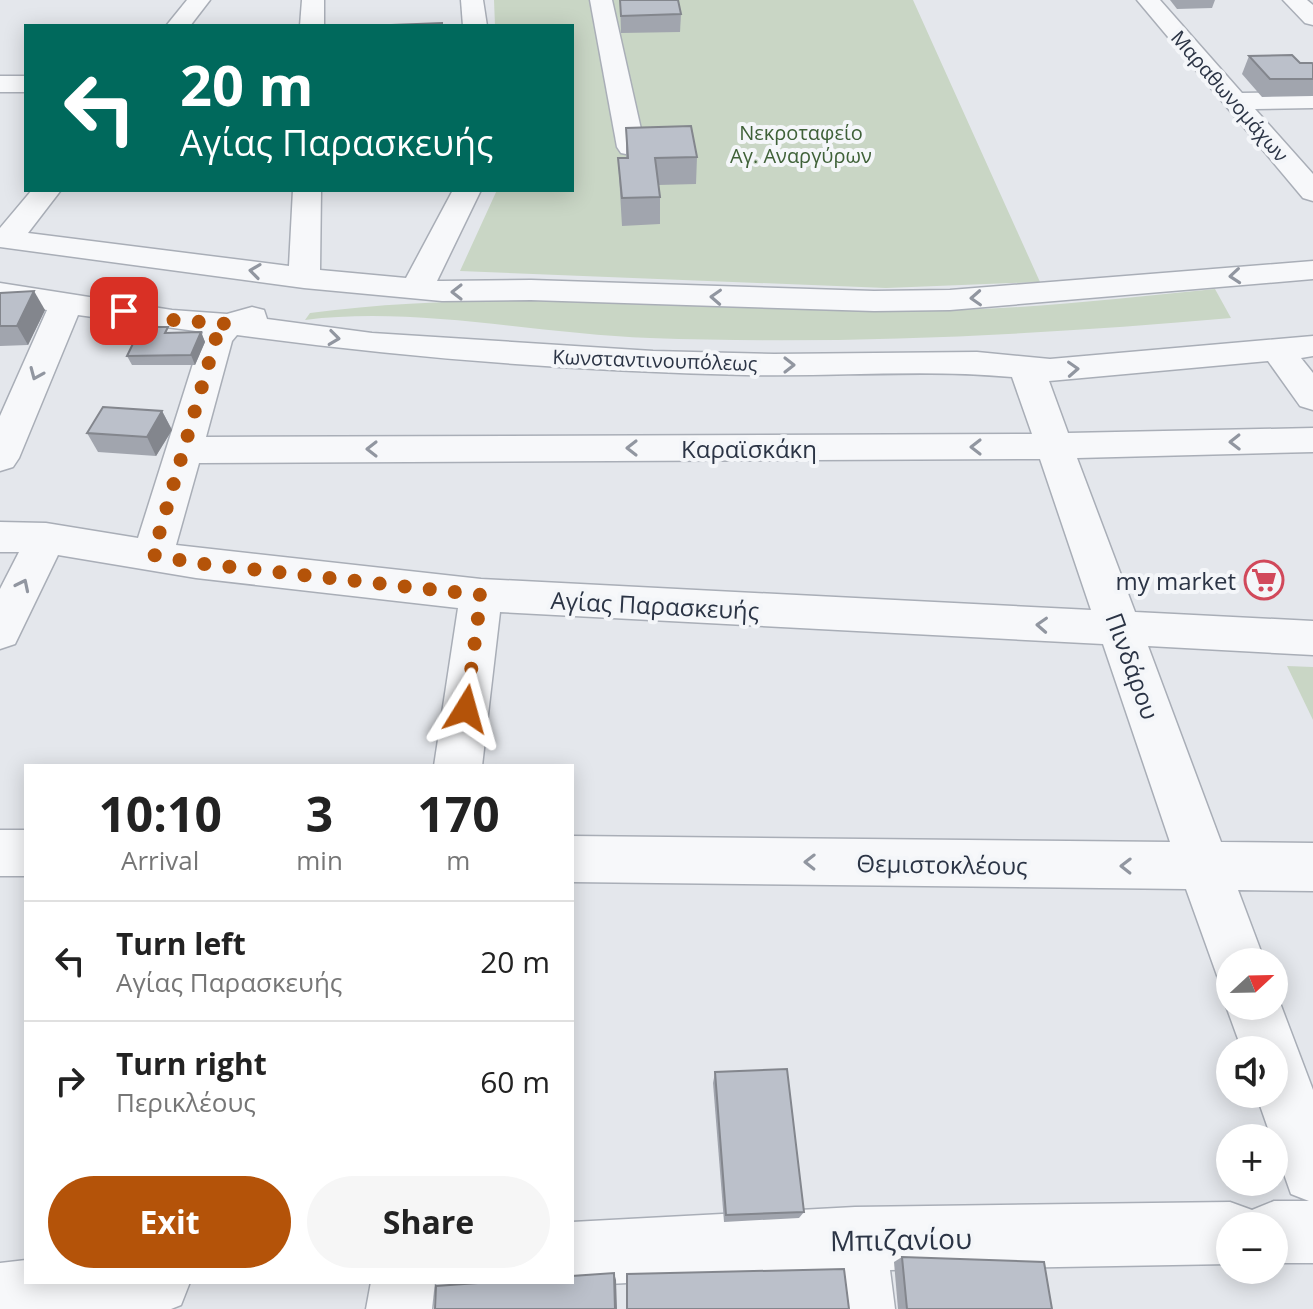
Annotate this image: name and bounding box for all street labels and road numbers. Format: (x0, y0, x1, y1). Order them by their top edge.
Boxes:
street label: Μαραθωνομάχων (1165, 24, 1295, 168)
street label: Κωνσταντινουπόλεως (552, 343, 758, 377)
street label: Καραϊσκάκη (681, 432, 817, 465)
street label: Αγίας Παρασκευής (550, 583, 760, 627)
street label: Πινδάρου (1098, 608, 1168, 724)
street label: Θεμιστοκλέους (856, 846, 1028, 882)
street label: Μπιζανίου (830, 1219, 972, 1259)

